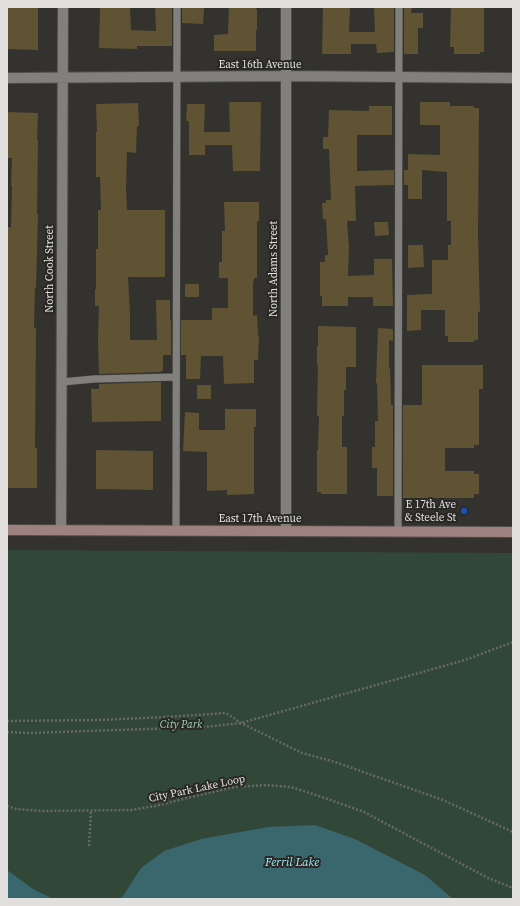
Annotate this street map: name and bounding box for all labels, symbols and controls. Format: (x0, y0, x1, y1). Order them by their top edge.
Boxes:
street label: East 16th Avenue (218, 58, 302, 72)
street label: North Adams Street (267, 221, 281, 317)
street label: North Cook Street (43, 225, 57, 313)
place label: E 17th Ave & Steele St (405, 498, 456, 524)
marker: E 17th Ave & Steele St (459, 506, 469, 516)
street label: East 17th Avenue (218, 512, 302, 526)
park label: City Park (160, 718, 202, 732)
street label: City Park Lake Loop (148, 772, 246, 806)
water label: Ferril Lake (265, 856, 319, 870)

